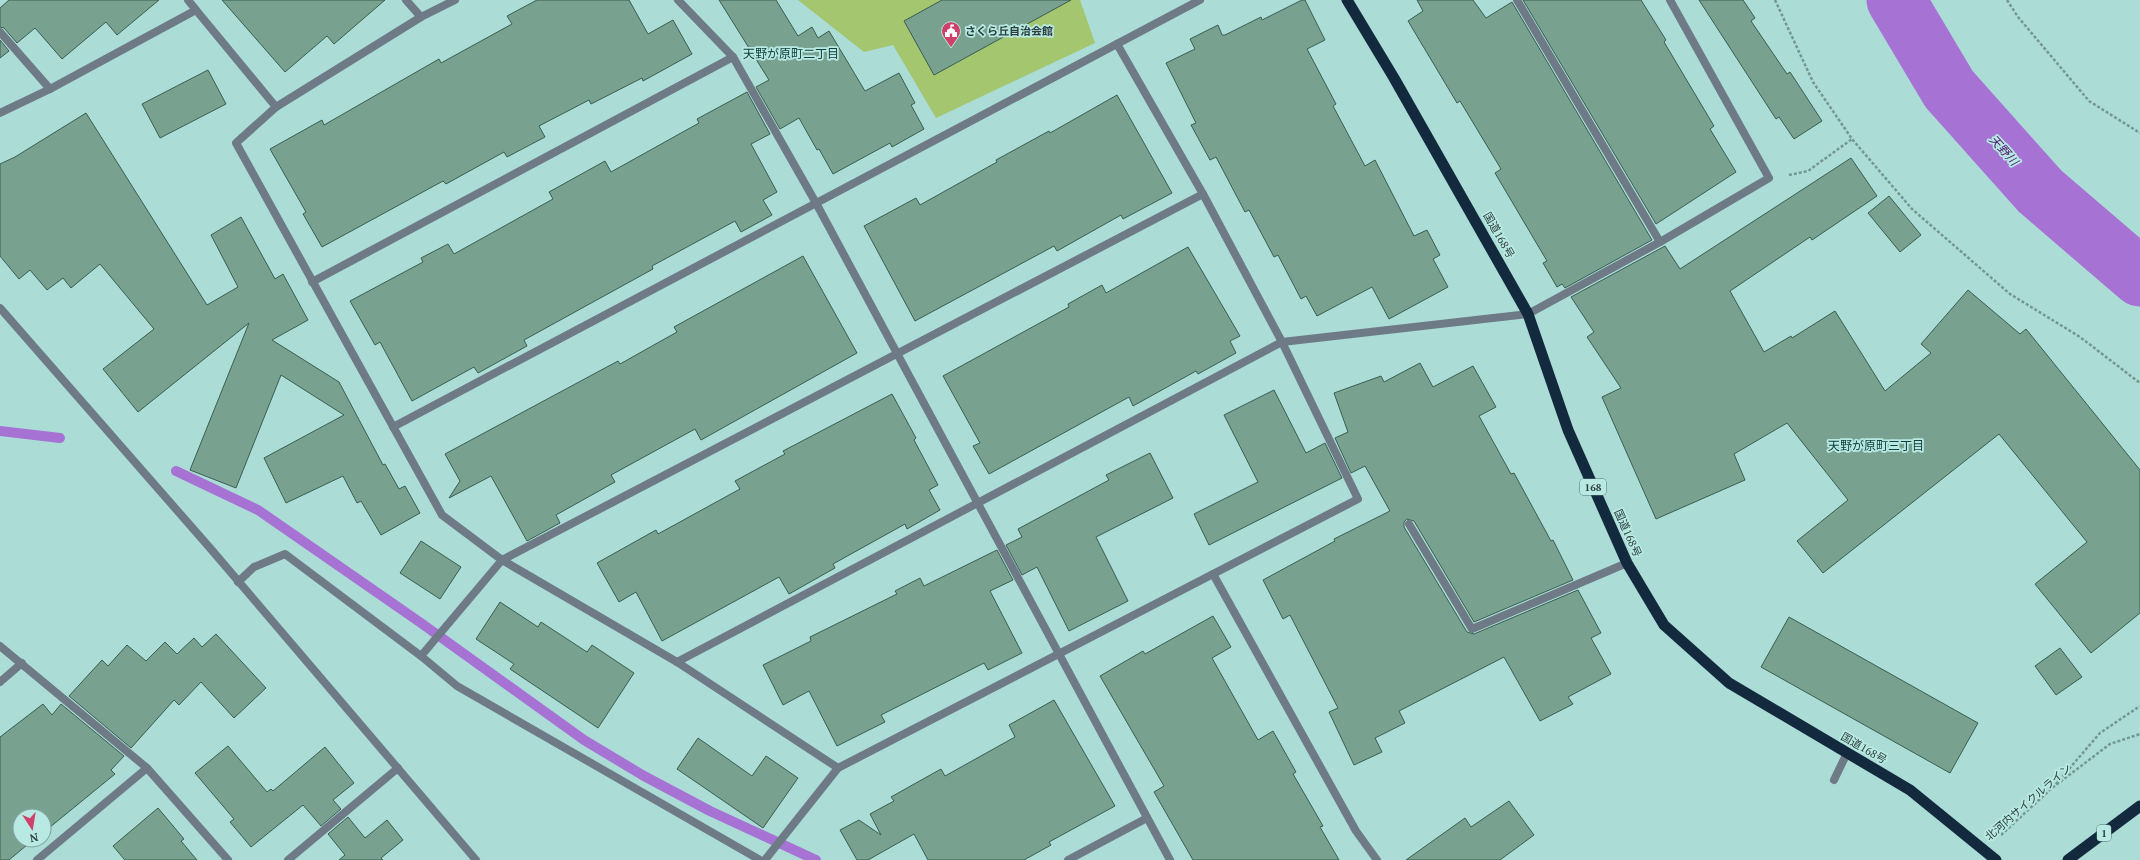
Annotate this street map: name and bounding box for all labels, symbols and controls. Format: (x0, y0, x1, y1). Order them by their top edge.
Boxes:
public building icon: さくら丘自治会館 (940, 20, 962, 48)
place label: さくら丘自治会館 (965, 24, 1053, 38)
district label: 天野が原町二丁目 (743, 46, 839, 61)
water label: 天野川 (1986, 132, 2023, 170)
street label: 国道168号 (1480, 210, 1518, 260)
district label: 天野が原町三丁目 (1828, 438, 1924, 453)
road number: 168 (1580, 479, 1606, 495)
street label: 国道168号 (1611, 507, 1645, 559)
street label: 国道168号 (1839, 729, 1889, 767)
street label: 北河内サイクルライン (1982, 761, 2074, 843)
north arrow (12, 808, 52, 848)
road number: 1 (2097, 825, 2111, 841)
text: N (28, 830, 40, 846)

